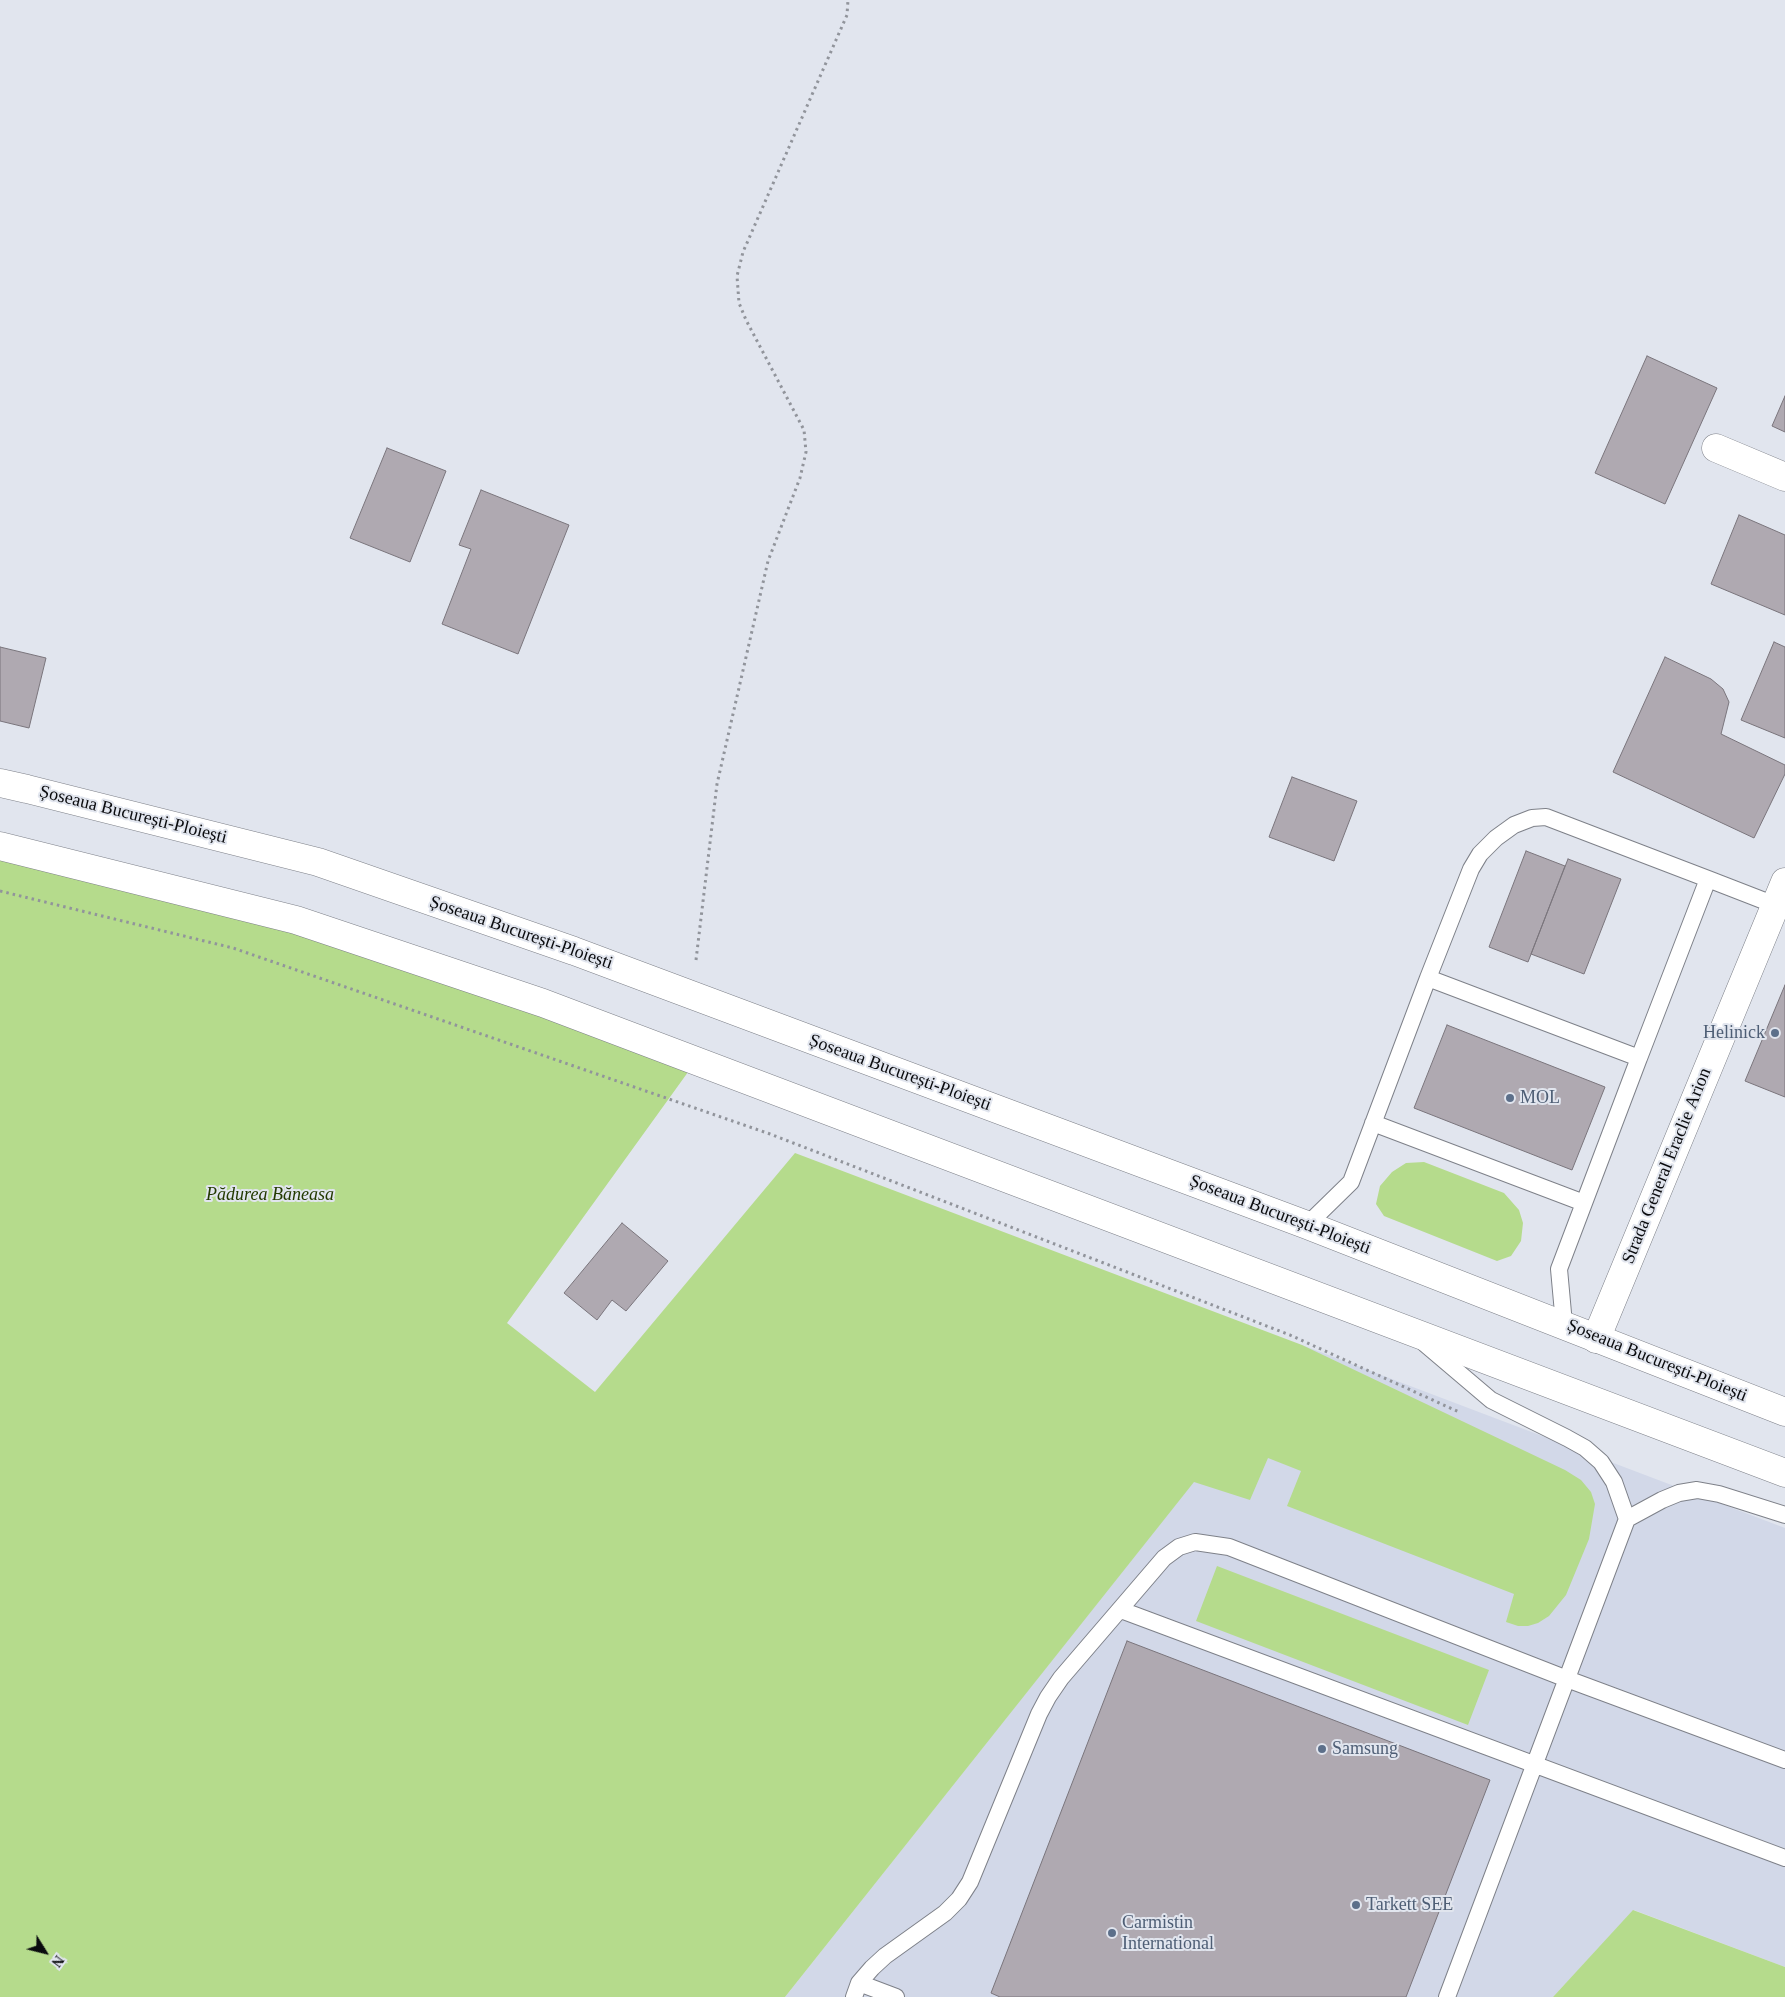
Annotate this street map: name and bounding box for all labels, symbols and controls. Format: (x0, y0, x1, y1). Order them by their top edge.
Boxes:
street label: Șoseaua București-Ploiești (37, 781, 229, 849)
street label: Șoseaua București-Ploiești (426, 891, 616, 975)
place label: Helinick (1703, 1022, 1765, 1044)
marker: Helinick (1769, 1027, 1781, 1039)
street label: Șoseaua București-Ploiești (806, 1030, 994, 1116)
street label: Strada General Eraclie Arion (1618, 1065, 1716, 1267)
place label: MOL (1520, 1087, 1560, 1109)
marker: MOL (1504, 1092, 1516, 1104)
street label: Șoseaua București-Ploiești (1186, 1170, 1374, 1260)
park label: Pădurea Băneasa (206, 1184, 334, 1206)
street label: Șoseaua București-Ploiești (1564, 1315, 1750, 1407)
place label: Samsung (1332, 1738, 1398, 1760)
marker: Samsung (1316, 1743, 1328, 1755)
place label: Tarkett SEE (1366, 1894, 1453, 1916)
marker: Tarkett SEE (1350, 1899, 1362, 1911)
place label: Carmistin International (1122, 1912, 1214, 1955)
north arrow (20, 1927, 70, 1977)
marker: Carmistin International (1106, 1927, 1118, 1939)
text: N (48, 1953, 67, 1970)

